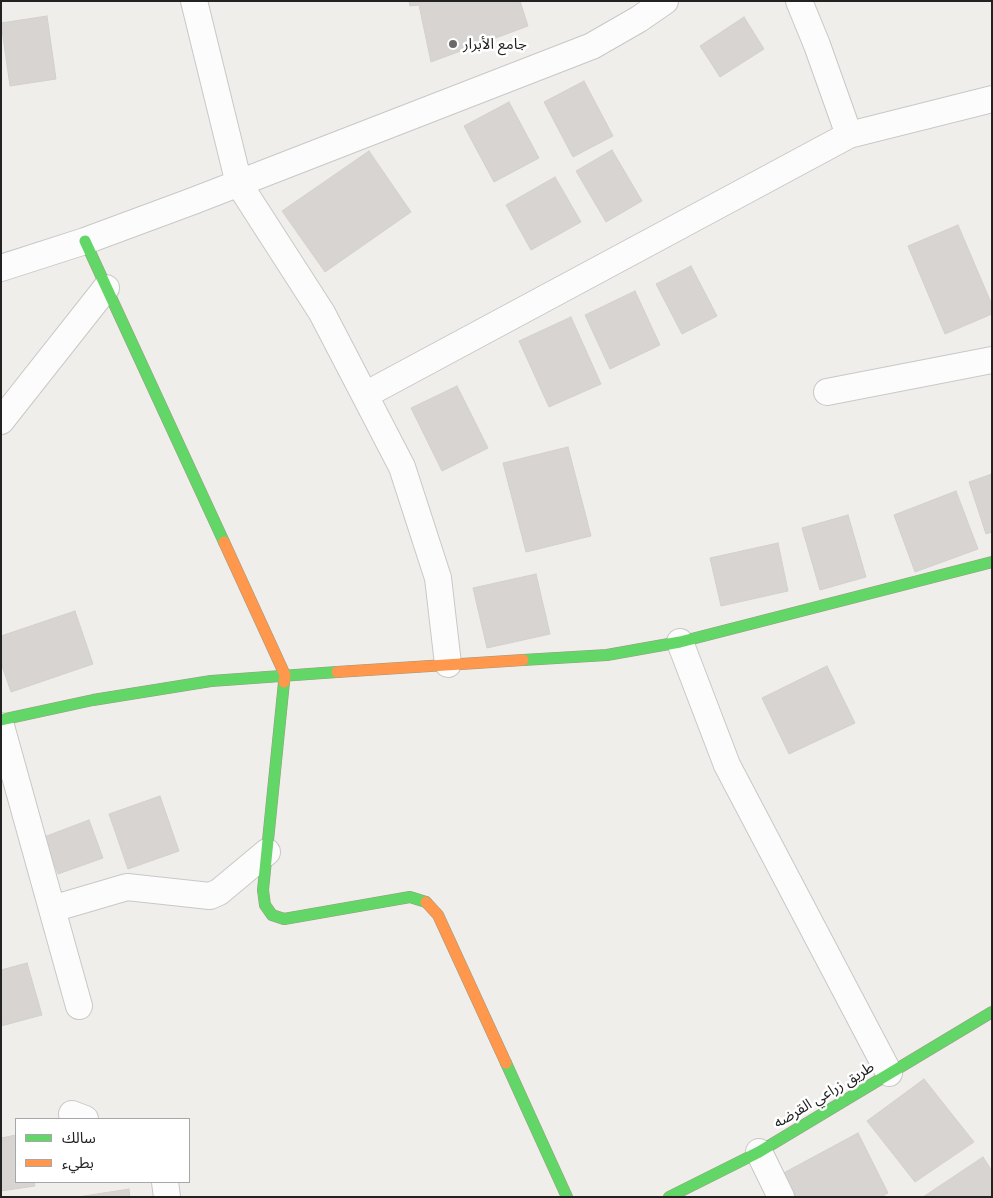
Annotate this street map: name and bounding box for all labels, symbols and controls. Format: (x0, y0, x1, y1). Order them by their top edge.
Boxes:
place label: جامع الأبرار (463, 35, 527, 53)
marker: جامع الأبرار (447, 38, 459, 50)
street label: طريق زراعي القرضه (771, 1058, 877, 1132)
legend (15, 1118, 190, 1183)
text: سالك (62, 1129, 96, 1147)
text: بطيء (62, 1154, 94, 1172)

